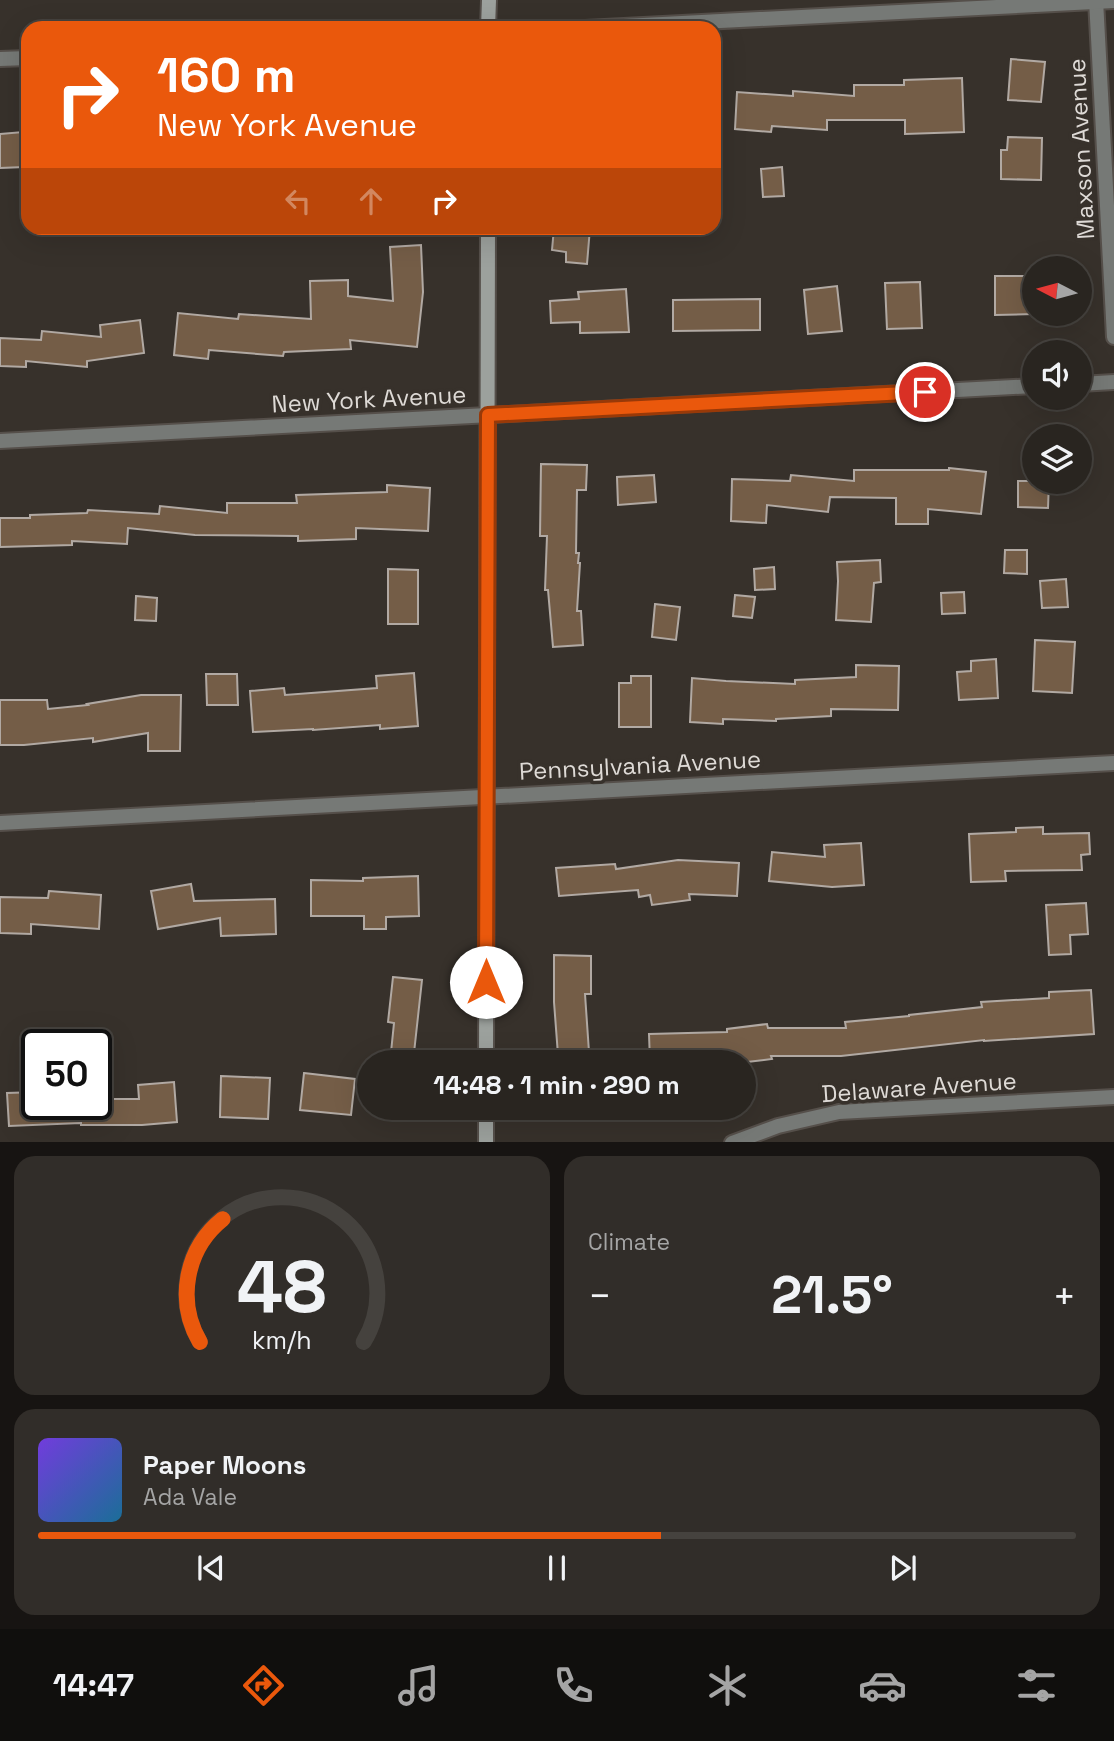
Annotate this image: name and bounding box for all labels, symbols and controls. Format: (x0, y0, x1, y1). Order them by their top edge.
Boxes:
text: 160 m (157, 44, 295, 106)
icon: right (42, 49, 133, 140)
street label: Maxson Avenue (1061, 58, 1101, 240)
text: New York Avenue (157, 105, 417, 145)
icon: left (279, 182, 317, 220)
icon: ahead (352, 182, 390, 220)
icon: right (425, 182, 463, 220)
north arrow (1022, 256, 1092, 326)
map controls (1022, 256, 1092, 494)
button: sound (1022, 340, 1092, 410)
pin (895, 362, 955, 422)
icon: arrive (906, 373, 944, 411)
street label: New York Avenue (271, 378, 467, 420)
button: layers (1022, 424, 1092, 494)
street label: Pennsylvania Avenue (518, 743, 762, 787)
position arrow (449, 945, 523, 1019)
speed limit sign: 50 (21, 1029, 112, 1120)
street label: Delaware Avenue (820, 1065, 1018, 1109)
text: 14:48 · 1 min · 290 m (433, 1068, 680, 1102)
text: Climate (588, 1227, 670, 1257)
text: 48 (237, 1240, 327, 1333)
text: 21.5° (771, 1262, 893, 1328)
text: − (588, 1272, 612, 1320)
text: + (1052, 1272, 1076, 1320)
text: km/h (252, 1323, 312, 1355)
text: Paper Moons (143, 1448, 306, 1482)
text: Ada Vale (143, 1482, 237, 1512)
icon: previous (192, 1549, 230, 1587)
icon: pause (538, 1549, 576, 1587)
icon: next (884, 1549, 922, 1587)
icon: directions (239, 1661, 288, 1710)
icon: music (394, 1661, 443, 1710)
icon: phone (549, 1661, 598, 1710)
icon: climate (703, 1661, 752, 1710)
icon: car (858, 1661, 907, 1710)
icon: filters (1012, 1661, 1061, 1710)
text: 14:47 (53, 1665, 134, 1705)

